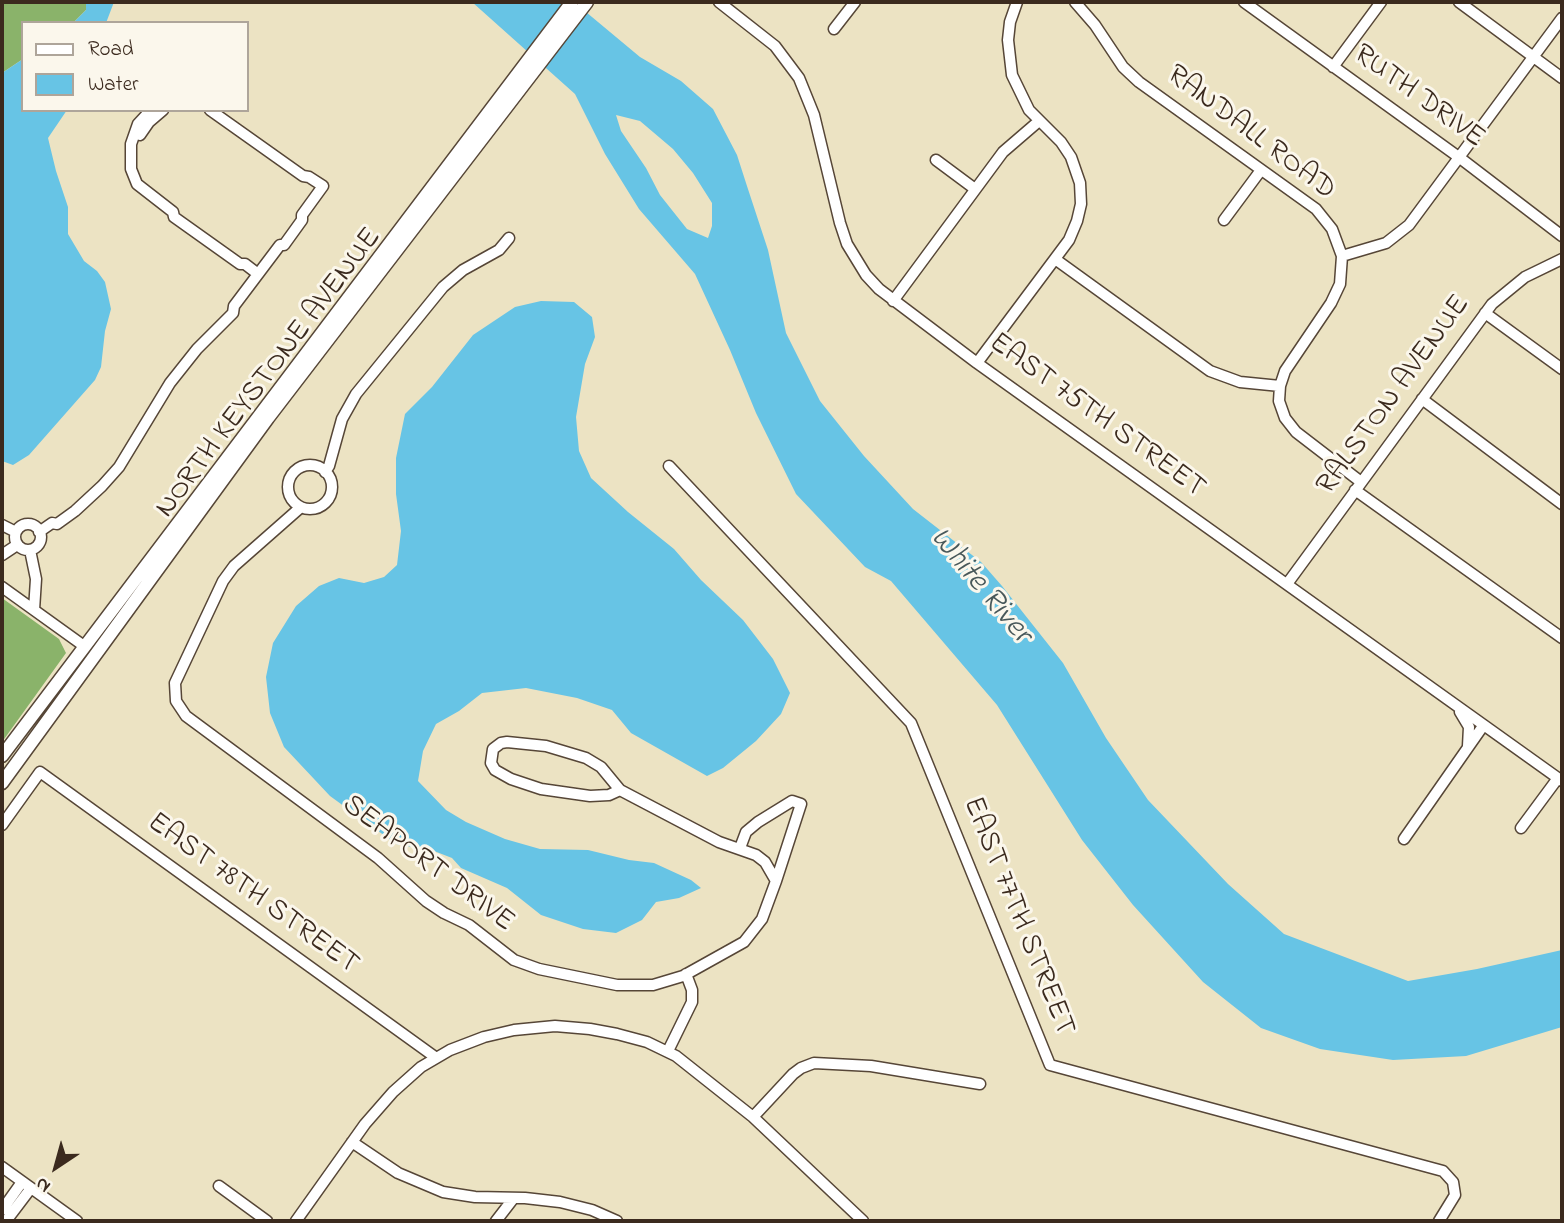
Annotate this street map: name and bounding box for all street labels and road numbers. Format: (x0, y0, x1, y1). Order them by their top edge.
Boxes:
street label: RUTH DRIVE (1345, 38, 1491, 158)
street label: RANDALL ROAD (1158, 59, 1342, 209)
street label: NORTH KEYSTONE AVENUE (149, 222, 391, 526)
street label: RALSTON AVENUE (1310, 289, 1480, 503)
street label: EAST 75TH STREET (981, 326, 1211, 508)
street label: SEAPORT DRIVE (334, 788, 520, 942)
street label: EAST 77TH STREET (953, 792, 1081, 1042)
street label: EAST 78TH STREET (139, 806, 365, 984)

